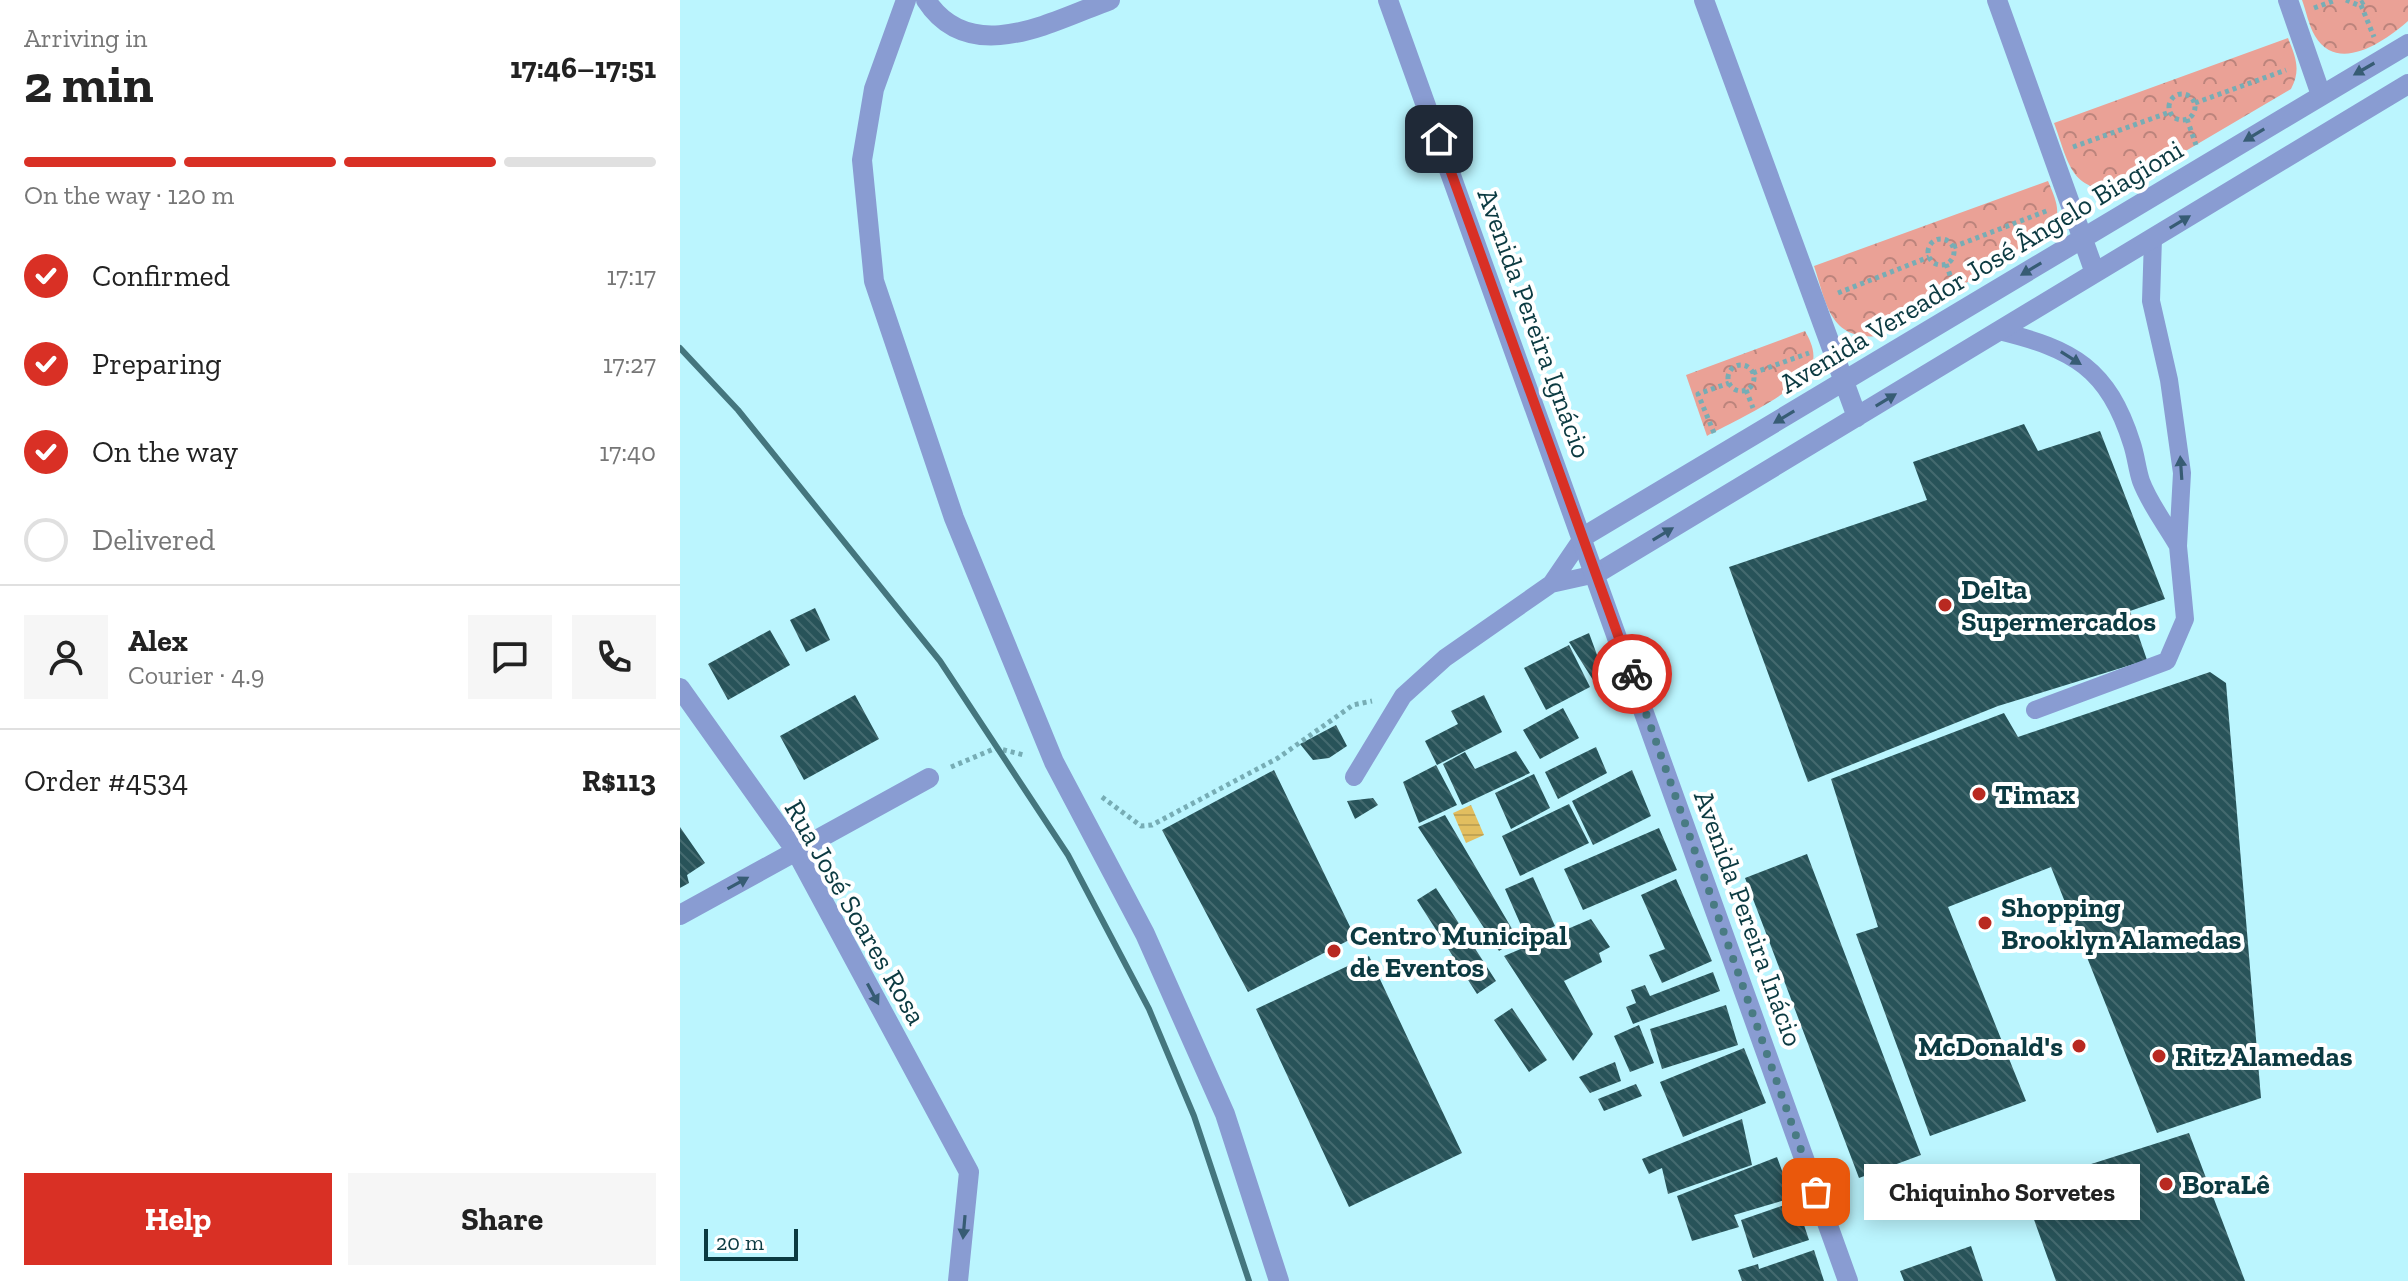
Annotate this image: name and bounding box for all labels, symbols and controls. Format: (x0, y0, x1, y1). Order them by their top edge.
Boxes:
text: Arriving in (24, 22, 147, 54)
text: 17:46–17:51 (510, 50, 656, 86)
text: 2 min (24, 53, 154, 115)
one-way arrow (2353, 62, 2375, 76)
pin (1405, 105, 1473, 173)
icon: home (1417, 117, 1461, 161)
one-way arrow (2243, 128, 2265, 142)
street label: Avenida Vereador José Ângelo Biagioni (1774, 133, 2189, 400)
text: On the way · 120 m (24, 179, 234, 211)
street label: Avenida Pereira Ignácio (1470, 184, 1599, 462)
one-way arrow (2169, 215, 2191, 229)
icon: check (24, 254, 68, 298)
text: Confirmed (92, 258, 230, 294)
text: 17:17 (607, 260, 656, 292)
one-way arrow (2020, 262, 2042, 276)
icon: check (24, 342, 68, 386)
text: Preparing (92, 346, 222, 382)
text: 17:27 (603, 348, 656, 380)
one-way arrow (2061, 350, 2082, 365)
one-way arrow (1875, 393, 1897, 407)
one-way arrow (1773, 410, 1795, 424)
icon: check (24, 430, 68, 474)
text: On the way (92, 434, 238, 470)
text: 17:40 (599, 436, 656, 468)
one-way arrow (2174, 455, 2187, 480)
text: Delivered (92, 522, 215, 558)
one-way arrow (1652, 527, 1674, 541)
place label: Delta Supermercados (1961, 573, 2156, 638)
marker: Delta Supermercados (1936, 596, 1954, 614)
button: person (24, 615, 108, 699)
button: chat (468, 615, 552, 699)
button: phone (572, 615, 656, 699)
text: Alex (128, 623, 188, 659)
courier (1592, 634, 1672, 714)
icon: bike (1610, 652, 1654, 696)
text: Courier · 4.9 (128, 659, 264, 691)
text: Order #4534 (24, 763, 188, 799)
text: R$113 (582, 763, 656, 799)
place label: Timax (1995, 778, 2075, 811)
marker: Timax (1970, 785, 1988, 803)
street label: Avenida Pereira Inácio (1687, 786, 1810, 1051)
street label: Rua José Soares Rosa (778, 794, 934, 1031)
one-way arrow (727, 876, 749, 890)
place label: Shopping Brooklyn Alamedas (2001, 891, 2242, 956)
marker: Shopping Brooklyn Alamedas (1976, 914, 1994, 932)
place label: Centro Municipal de Eventos (1350, 919, 1567, 984)
marker: Centro Municipal de Eventos (1325, 942, 1343, 960)
one-way arrow (866, 982, 880, 1005)
place label: McDonald's (1918, 1030, 2063, 1063)
marker: McDonald's (2070, 1037, 2088, 1055)
place label: Ritz Alamedas (2175, 1040, 2353, 1073)
marker: Ritz Alamedas (2150, 1047, 2168, 1065)
pin (1782, 1158, 1850, 1226)
callout: Chiquinho Sorvetes (1864, 1164, 2140, 1220)
place label: BoraLê (2182, 1168, 2270, 1201)
icon: bag (1794, 1170, 1838, 1214)
button: Help (24, 1173, 332, 1265)
button: Share (348, 1173, 656, 1265)
marker: BoraLê (2157, 1175, 2175, 1193)
text: Chiquinho Sorvetes (1889, 1176, 2115, 1208)
one-way arrow (957, 1215, 970, 1240)
scale bar (704, 1225, 798, 1261)
text: 20 m (716, 1229, 764, 1256)

